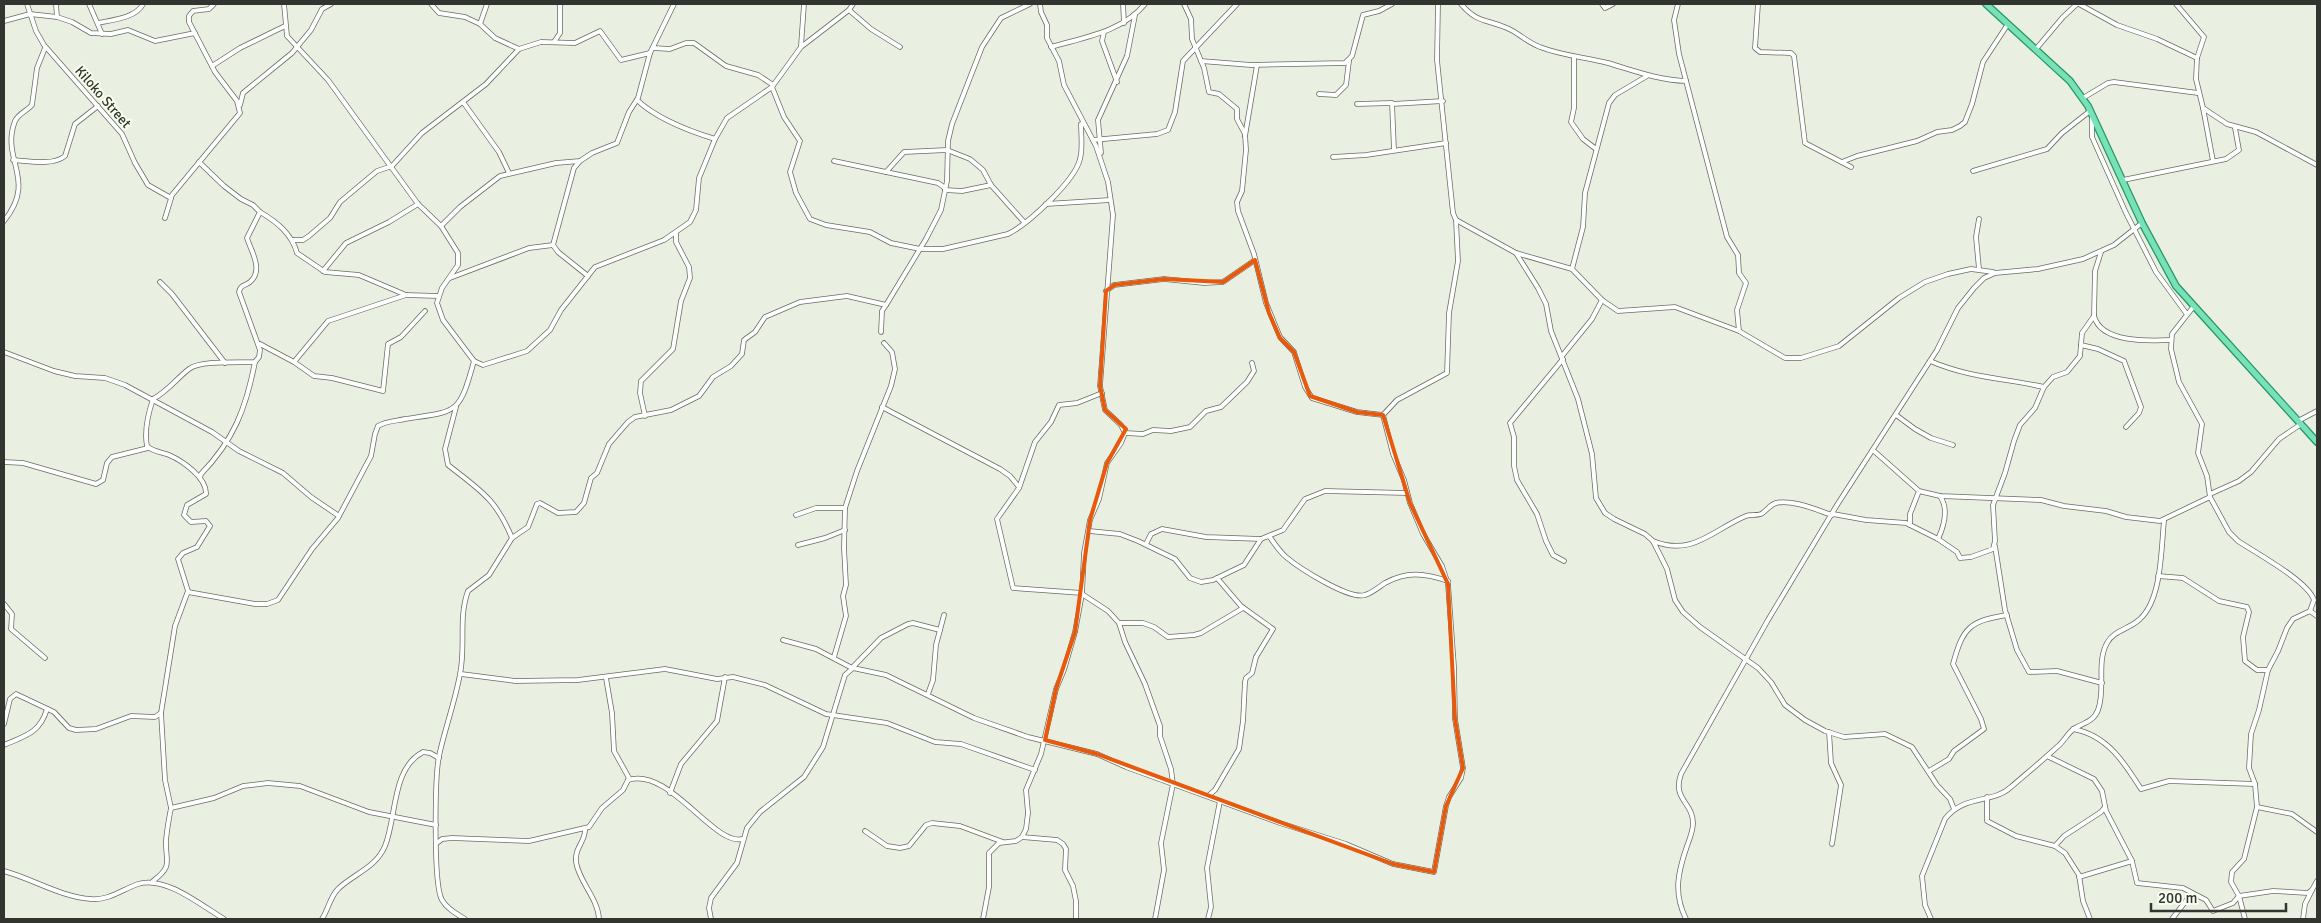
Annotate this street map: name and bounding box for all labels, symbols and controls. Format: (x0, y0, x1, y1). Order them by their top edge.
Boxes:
street label: Kiloko Street (71, 62, 135, 132)
scale bar (2151, 880, 2286, 912)
text: 200 m (2158, 889, 2198, 907)

